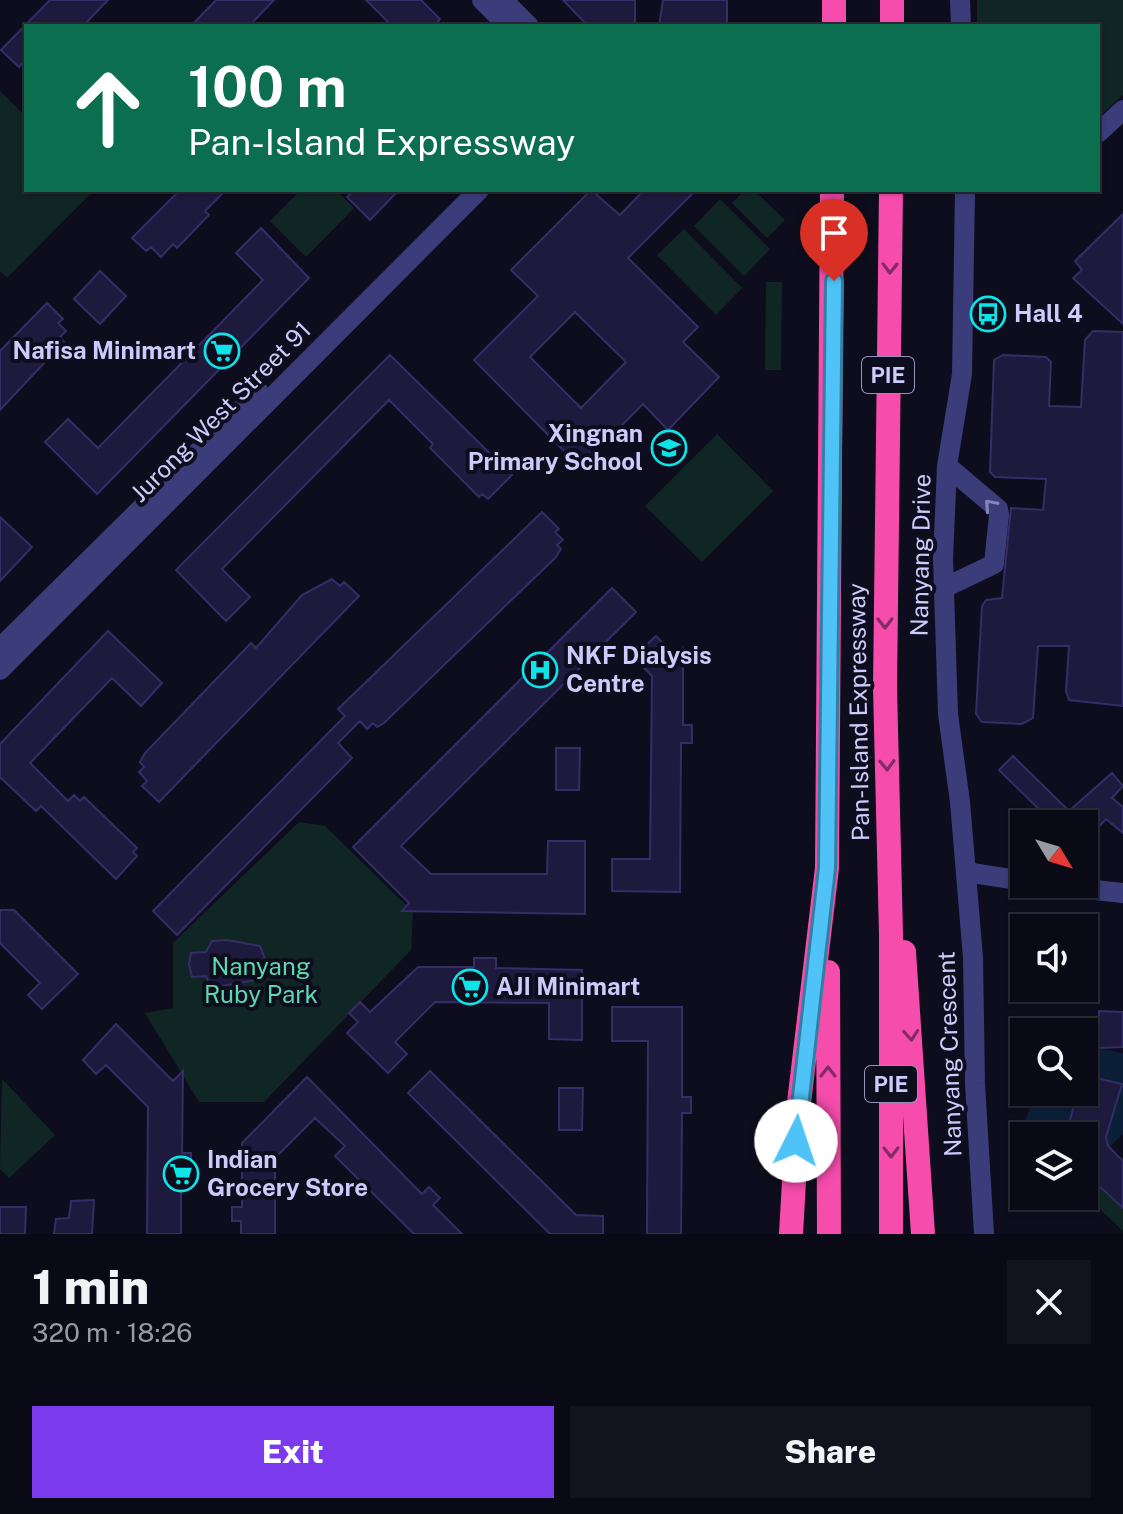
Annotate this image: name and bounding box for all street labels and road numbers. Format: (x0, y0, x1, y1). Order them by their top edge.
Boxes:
street label: Jurong West Street 91 (124, 315, 316, 507)
road number: PIE (862, 357, 914, 393)
street label: Nanyang Drive (905, 473, 935, 637)
street label: Pan-Island Expressway (842, 583, 874, 841)
street label: Nanyang Crescent (931, 951, 967, 1157)
road number: PIE (865, 1066, 917, 1102)

